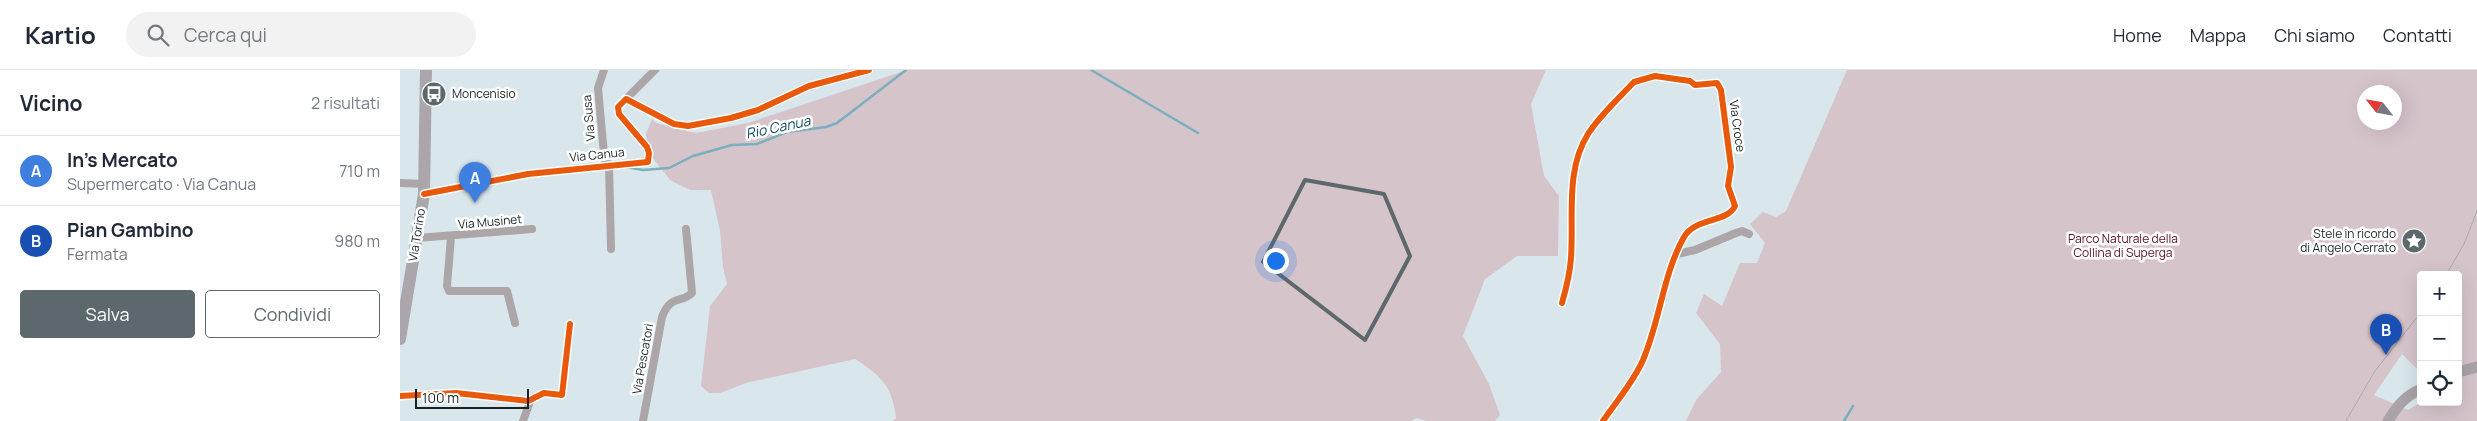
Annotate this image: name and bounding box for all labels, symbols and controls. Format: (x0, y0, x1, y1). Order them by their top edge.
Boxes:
search box (126, 12, 476, 57)
text: Kartio (25, 18, 96, 51)
icon: search (144, 21, 172, 49)
text: Cerca qui (184, 22, 267, 48)
text: Home (2113, 23, 2162, 47)
text: Mappa (2190, 23, 2246, 47)
text: Chi siamo (2274, 23, 2355, 47)
text: Contatti (2383, 23, 2452, 47)
bus stop icon: Moncenisio (421, 81, 447, 107)
place label: Moncenisio (452, 85, 516, 102)
north arrow (2357, 85, 2402, 130)
text: Vicino (20, 89, 83, 117)
text: 2 risultati (311, 92, 380, 114)
street label: Via Susa (578, 94, 599, 142)
street label: Via Croce (1725, 99, 1750, 153)
water label: Rio Canua (744, 110, 813, 143)
street label: Via Canua (569, 143, 625, 166)
text: In's Mercato (67, 147, 178, 173)
text: A (31, 160, 41, 182)
text: 710 m (339, 160, 380, 182)
pin: A (459, 162, 491, 203)
text: Supermercato · Via Canua (67, 173, 256, 195)
street label: Via Torino (404, 207, 429, 263)
street label: Via Musinet (457, 210, 523, 233)
text: Pian Gambino (67, 217, 194, 243)
place label: Stele in ricordo di Angelo Cerrato (2300, 225, 2396, 256)
place icon: Stele in ricordo di Angelo Cerrato (2401, 228, 2427, 254)
text: B (31, 230, 41, 252)
text: 980 m (334, 230, 380, 252)
park label: Parco Naturale della Collina di Superga (2068, 230, 2178, 261)
text: Fermata (67, 243, 128, 265)
your location (1263, 248, 1289, 274)
map controls (2417, 271, 2462, 406)
button: + (2417, 271, 2462, 316)
button: Salva (20, 290, 195, 338)
button: Condividi (205, 290, 380, 338)
pin: B (2370, 314, 2402, 355)
button: − (2417, 316, 2462, 361)
street label: Via Pescatori (628, 322, 657, 396)
button: locate (2417, 361, 2462, 406)
scale bar (415, 386, 529, 409)
text: 100 m (422, 388, 459, 407)

